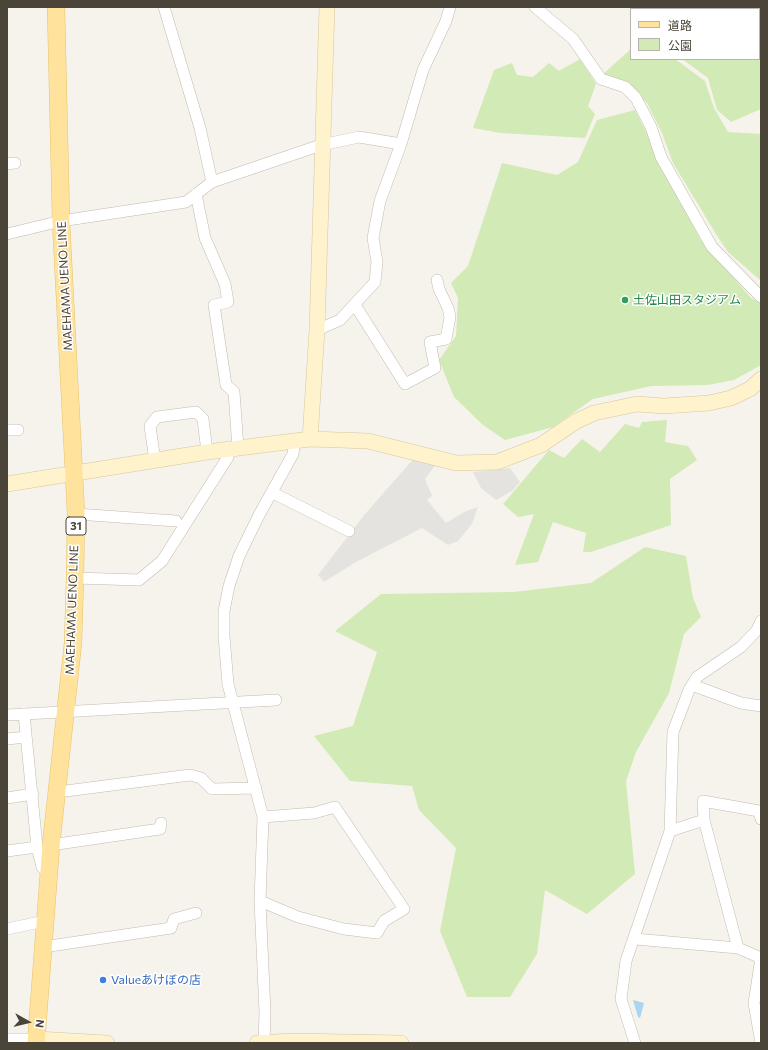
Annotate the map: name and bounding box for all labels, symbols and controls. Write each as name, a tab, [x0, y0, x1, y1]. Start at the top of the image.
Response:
legend	[630, 8, 760, 60]
text: 道路	[668, 18, 692, 32]
text: 公園	[668, 38, 692, 52]
street label: MAEHAMA UENO LINE	[54, 221, 76, 351]
place label: 土佐山田スタジアム	[633, 293, 741, 307]
marker: 土佐山田スタジアム	[620, 295, 630, 305]
road number: 31	[66, 517, 86, 535]
street label: MAEHAMA UENO LINE	[63, 545, 81, 675]
place label: Valueあけぼの店	[111, 973, 201, 987]
marker: Valueあけぼの店	[98, 975, 108, 985]
north arrow	[8, 1002, 48, 1042]
text: N	[33, 1019, 47, 1029]

